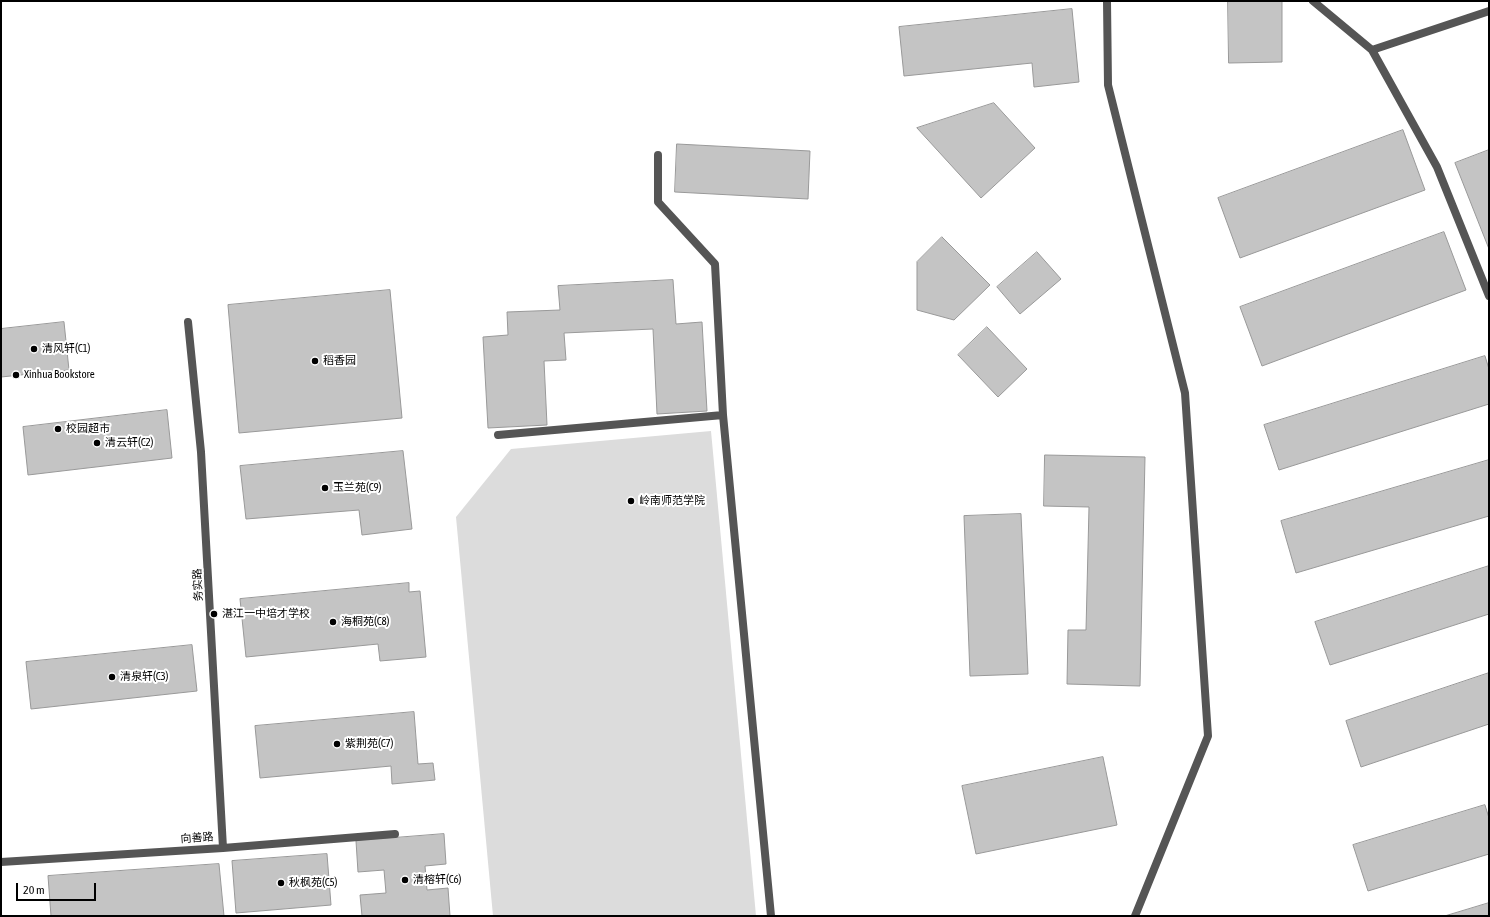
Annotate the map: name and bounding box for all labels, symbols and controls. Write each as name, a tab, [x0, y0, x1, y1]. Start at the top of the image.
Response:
place label: 清风轩(C1)	[42, 342, 90, 356]
marker: 清风轩(C1)	[29, 344, 39, 354]
place label: 稻香园	[323, 354, 356, 368]
marker: 稻香园	[310, 356, 320, 366]
place label: Xinhua Bookstore	[24, 368, 95, 382]
marker: Xinhua Bookstore	[11, 370, 21, 380]
place label: 校园超市	[66, 422, 110, 436]
marker: 校园超市	[53, 424, 63, 434]
place label: 清云轩(C2)	[105, 436, 153, 450]
marker: 清云轩(C2)	[92, 438, 102, 448]
place label: 玉兰苑(C9)	[333, 481, 381, 495]
marker: 玉兰苑(C9)	[320, 483, 330, 493]
place label: 岭南师范学院	[639, 494, 705, 508]
marker: 岭南师范学院	[626, 496, 636, 506]
street label: 务实路	[191, 568, 205, 602]
place label: 湛江一中培才学校	[222, 607, 310, 621]
marker: 湛江一中培才学校	[209, 609, 219, 619]
place label: 海桐苑(C8)	[341, 615, 389, 629]
marker: 海桐苑(C8)	[328, 617, 338, 627]
place label: 清泉轩(C3)	[120, 670, 168, 684]
marker: 清泉轩(C3)	[107, 672, 117, 682]
place label: 紫荆苑(C7)	[345, 737, 393, 751]
marker: 紫荆苑(C7)	[332, 739, 342, 749]
street label: 向善路	[180, 830, 214, 846]
place label: 清榕轩(C6)	[413, 873, 461, 887]
scale bar	[18, 875, 98, 901]
marker: 清榕轩(C6)	[400, 875, 410, 885]
place label: 秋枫苑(C5)	[289, 876, 337, 890]
marker: 秋枫苑(C5)	[276, 878, 286, 888]
text: 20 m	[23, 883, 45, 897]

